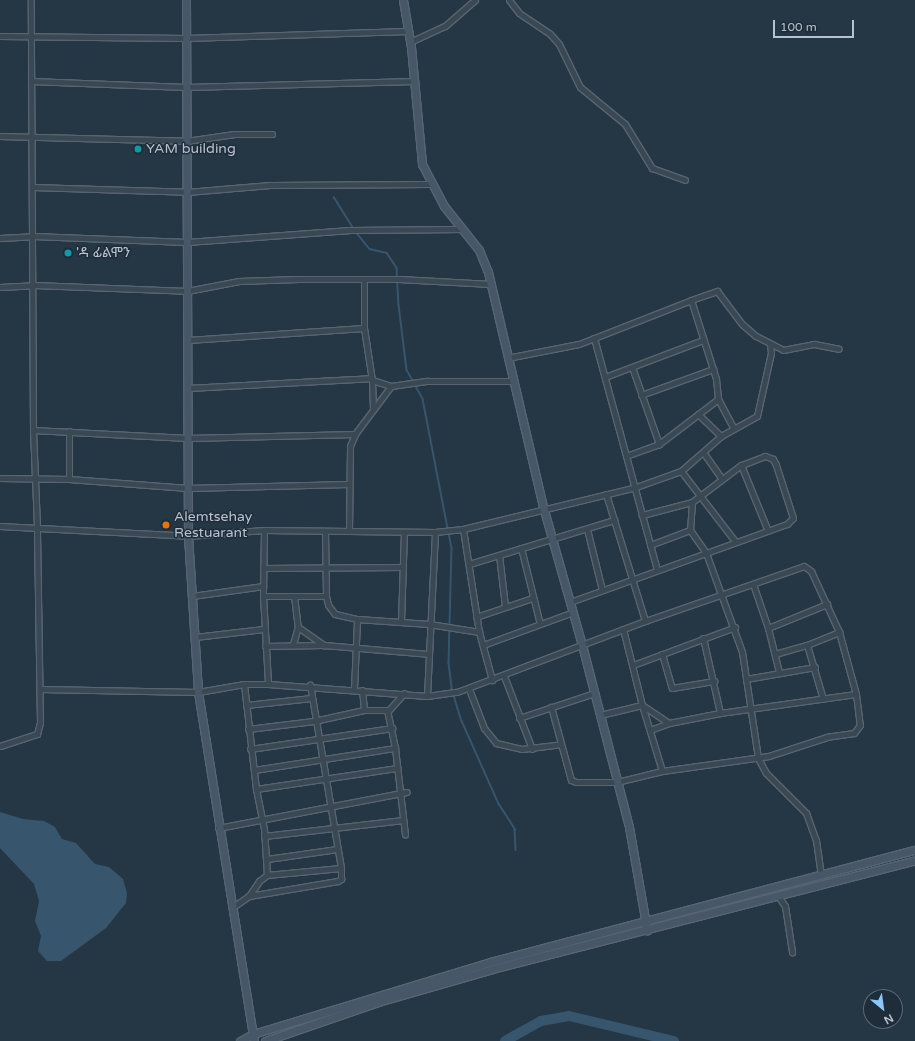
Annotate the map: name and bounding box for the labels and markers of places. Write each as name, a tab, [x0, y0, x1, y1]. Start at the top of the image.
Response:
place label: YAM building	[146, 141, 236, 157]
marker: YAM building	[133, 144, 143, 154]
place label: 'ዳ ፊልሞን	[76, 245, 130, 261]
marker: 'ዳ ፊልሞን	[63, 248, 73, 258]
place label: Alemtsehay Restuarant	[174, 509, 252, 542]
marker: Alemtsehay Restuarant	[161, 520, 171, 530]

